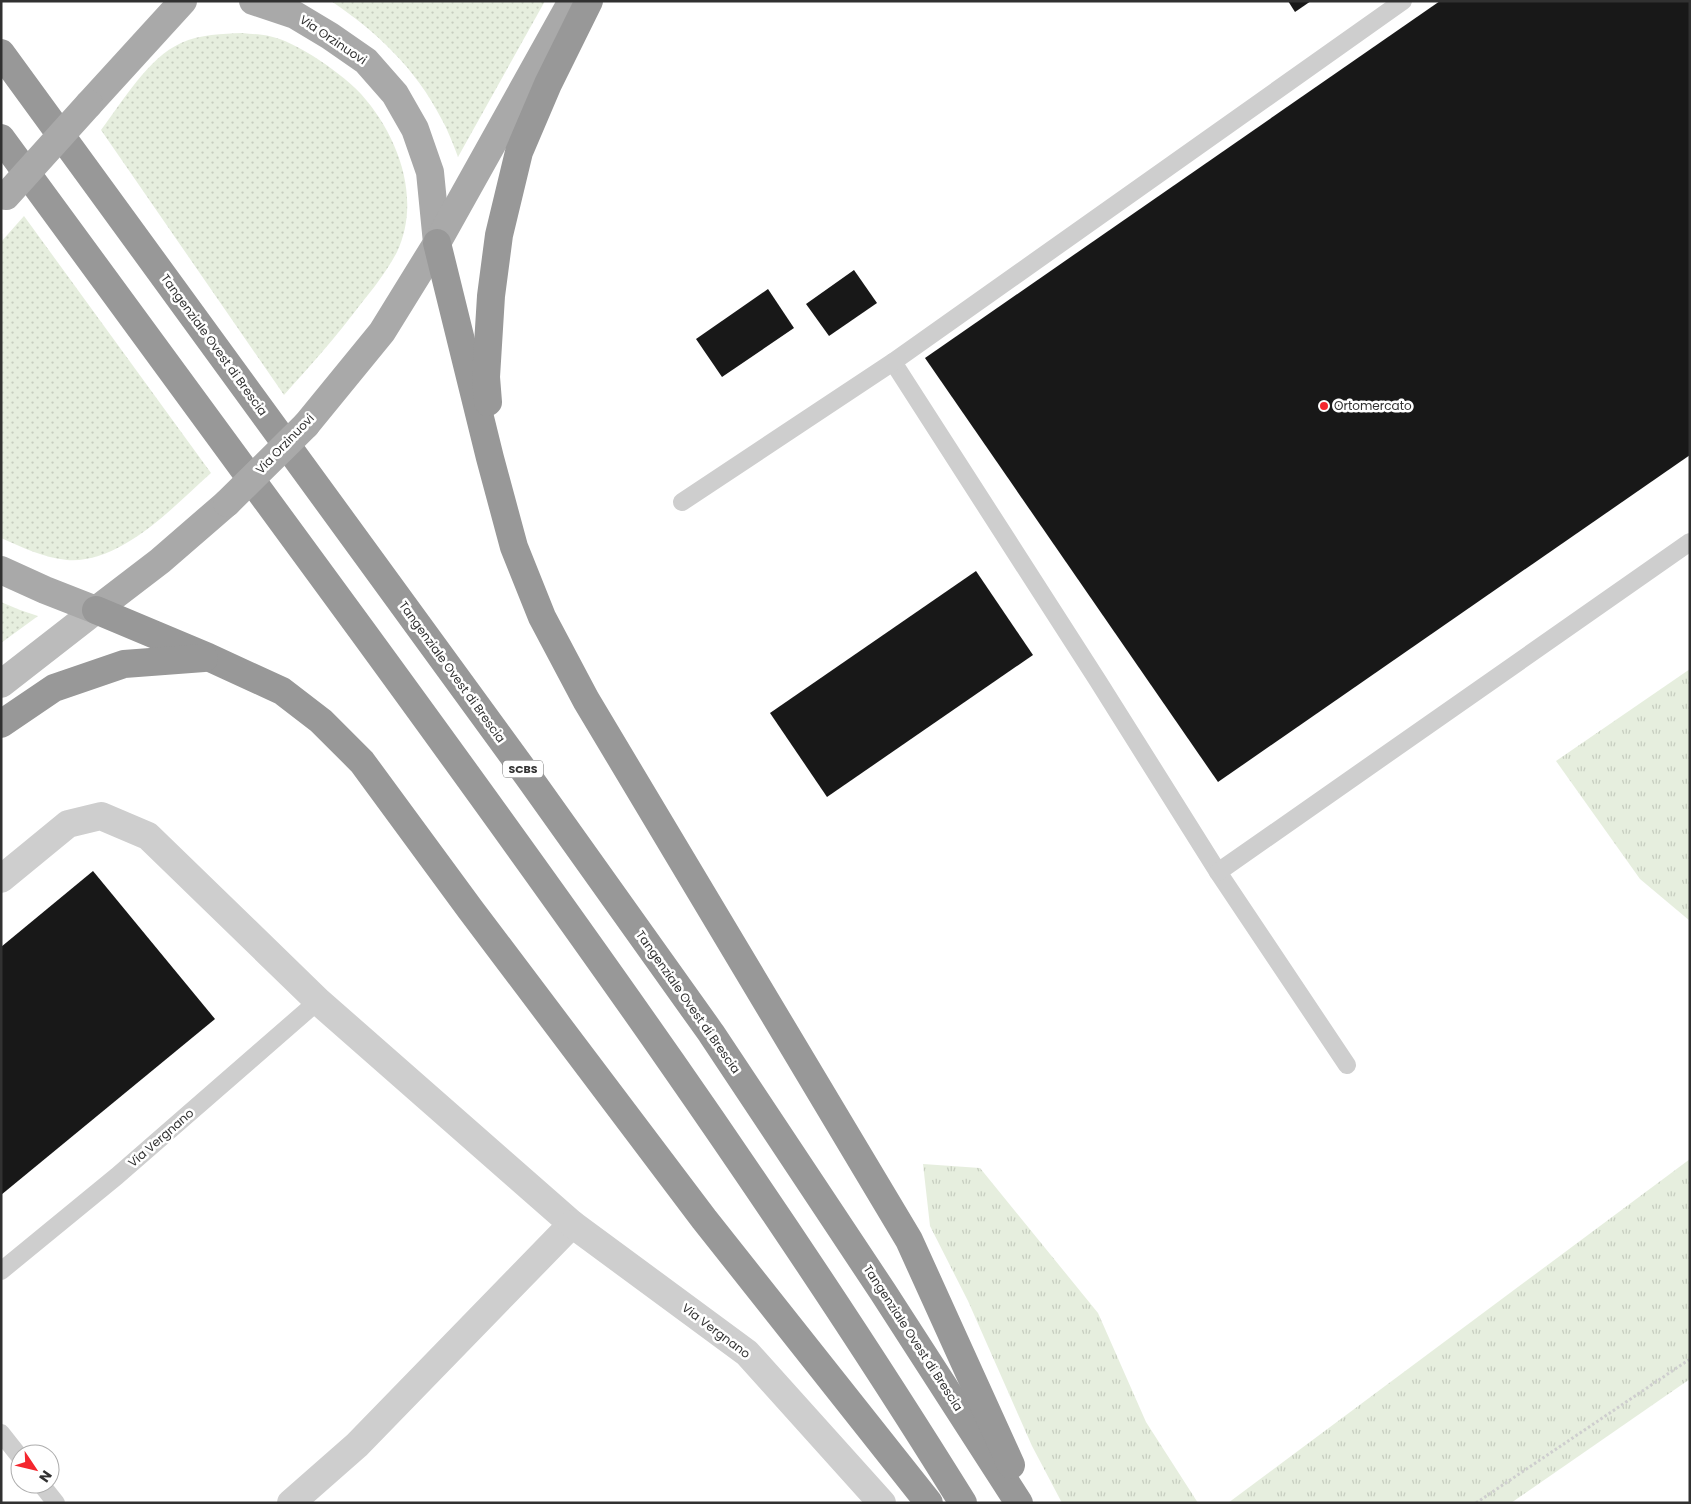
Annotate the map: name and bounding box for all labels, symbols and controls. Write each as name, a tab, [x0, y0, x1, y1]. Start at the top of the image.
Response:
street label: Via Orzinuovi	[296, 11, 370, 68]
street label: Tangenziale Ovest di Brescia	[157, 270, 272, 419]
place label: Ortomercato	[1334, 397, 1412, 414]
marker: Ortomercato	[1318, 400, 1330, 412]
street label: Via Orzinuovi	[252, 410, 318, 477]
street label: Tangenziale Ovest di Brescia	[395, 597, 510, 746]
road number: SCBS	[503, 761, 543, 778]
street label: Tangenziale Ovest di Brescia	[632, 927, 744, 1077]
street label: Via Vergnano	[124, 1104, 197, 1171]
street label: Tangenziale Ovest di Brescia	[860, 1261, 967, 1414]
street label: Via Vergnano	[679, 1299, 754, 1362]
north arrow	[10, 1444, 60, 1494]
text: N	[34, 1466, 57, 1487]

